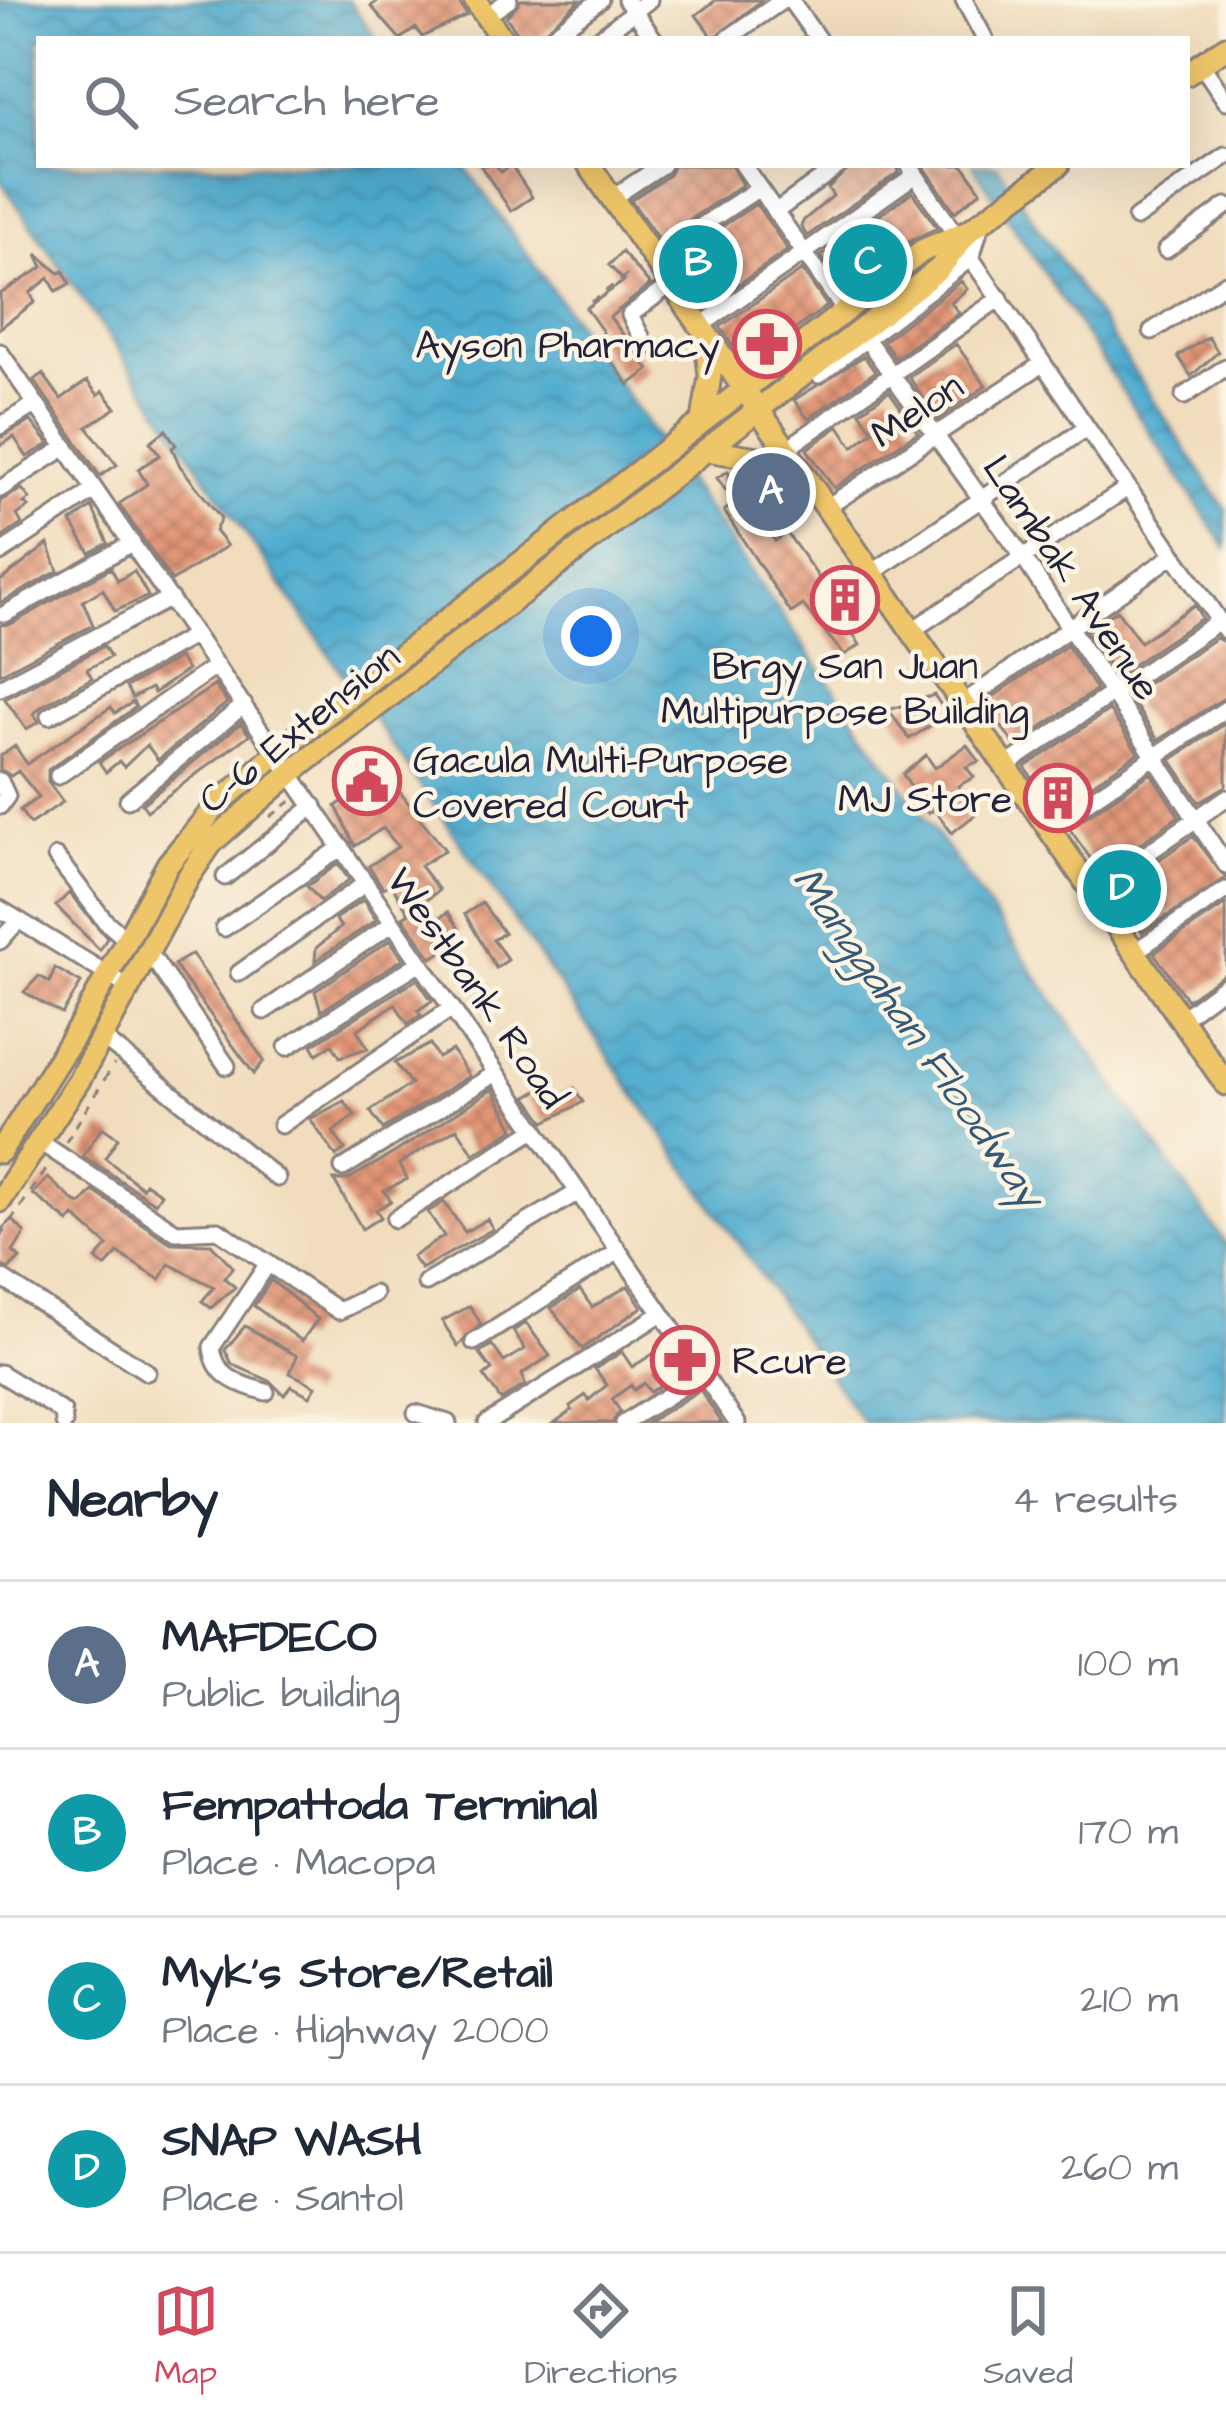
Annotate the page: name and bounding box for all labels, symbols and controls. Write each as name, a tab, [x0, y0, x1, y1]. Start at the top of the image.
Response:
search box	[36, 36, 1190, 168]
icon: search	[78, 69, 144, 135]
text: Search here	[174, 71, 440, 133]
pin: C	[829, 218, 907, 308]
pin: B	[659, 219, 737, 309]
pharmacy icon: Ayson Pharmacy	[732, 309, 802, 379]
place label: Ayson Pharmacy	[415, 320, 720, 375]
street label: Melon	[861, 361, 975, 462]
street label: Lambak Avenue	[968, 445, 1173, 712]
pin: A	[732, 447, 810, 537]
building icon: Brgy San Juan Multipurpose Building	[810, 565, 880, 635]
your location	[561, 606, 621, 666]
street label: C-6 Extension	[188, 631, 412, 827]
place label: Brgy San Juan Multipurpose Building	[661, 641, 1029, 740]
place label: Gacula Multi-Purpose Covered Court	[413, 735, 788, 834]
public building icon: Gacula Multi-Purpose Covered Court	[332, 746, 402, 816]
building icon: MJ Store	[1023, 763, 1093, 833]
place label: MJ Store	[838, 774, 1012, 828]
pin: D	[1083, 844, 1161, 934]
water label: Manggahan Floodway	[777, 855, 1060, 1224]
street label: Westbank Road	[372, 857, 579, 1120]
pharmacy icon: Rcure	[650, 1325, 720, 1395]
place label: Rcure	[732, 1336, 847, 1390]
text: Nearby	[48, 1466, 218, 1537]
text: 4 results	[1012, 1474, 1178, 1528]
text: MAFDECO	[162, 1607, 377, 1669]
text: A	[75, 1638, 99, 1692]
text: 100 m	[1078, 1638, 1178, 1692]
text: Public building	[162, 1669, 400, 1723]
text: Fempattoda Terminal	[162, 1775, 598, 1837]
text: B	[73, 1806, 101, 1860]
text: 170 m	[1078, 1806, 1178, 1860]
text: Place · Macopa	[162, 1837, 436, 1891]
text: Myk's Store/Retail	[162, 1943, 553, 2005]
text: C	[73, 1974, 101, 2028]
text: 210 m	[1080, 1974, 1178, 2028]
text: Place · Highway 2000	[162, 2005, 549, 2059]
text: SNAP WASH	[162, 2111, 422, 2173]
text: D	[74, 2142, 100, 2196]
text: 260 m	[1061, 2142, 1178, 2196]
text: Place · Santol	[162, 2173, 404, 2227]
tab: Map	[153, 2278, 219, 2396]
tab: Directions	[524, 2278, 678, 2396]
tab: Saved	[983, 2278, 1073, 2396]

